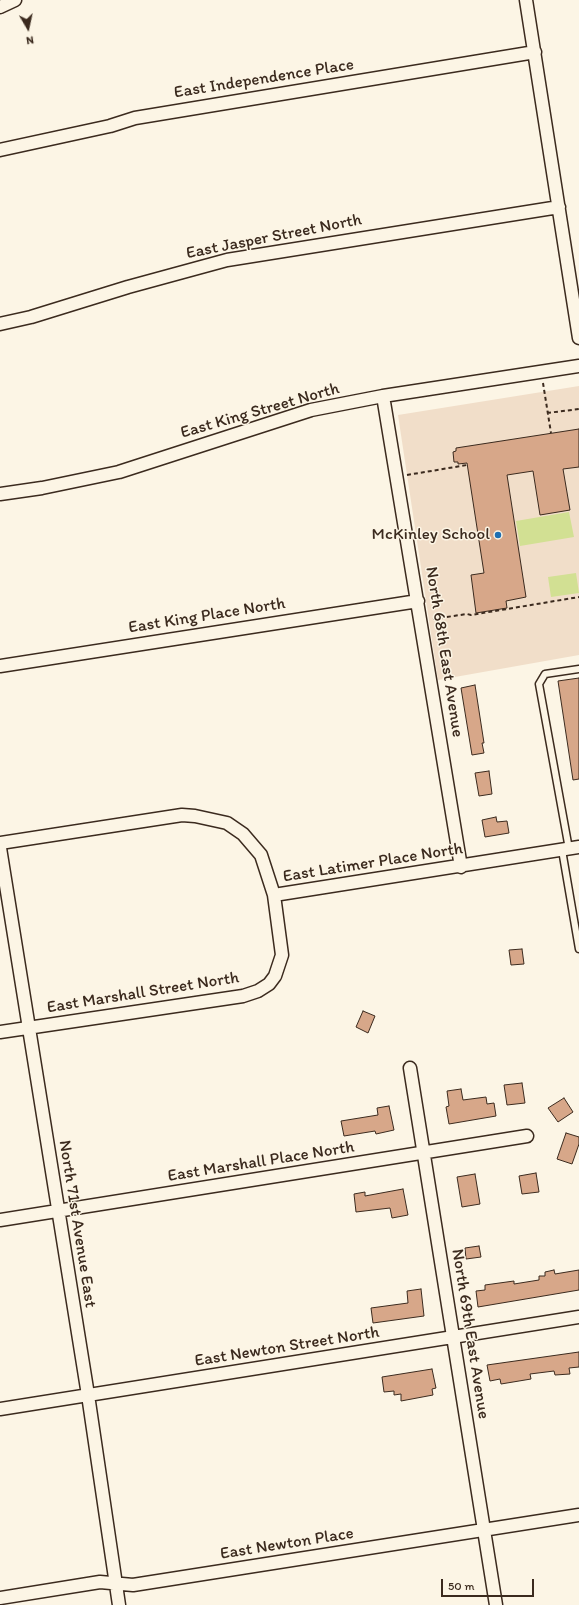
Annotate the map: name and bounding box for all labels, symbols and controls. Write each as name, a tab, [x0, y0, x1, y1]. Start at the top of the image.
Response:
north arrow	[8, 8, 48, 48]
text: N	[25, 33, 35, 47]
street label: East Independence Place	[173, 55, 355, 103]
street label: East Jasper Street North	[184, 210, 364, 264]
street label: East King Street North	[178, 379, 342, 443]
place label: McKinley School	[372, 525, 490, 545]
marker: McKinley School	[493, 530, 503, 540]
street label: North 68th East Avenue	[420, 565, 468, 739]
street label: East King Place North	[127, 594, 287, 638]
street label: East Latimer Place North	[282, 839, 464, 887]
street label: East Marshall Street North	[45, 968, 241, 1018]
street label: East Marshall Place North	[166, 1137, 356, 1187]
street label: North 71st Avenue East	[54, 1139, 100, 1309]
street label: North 69th East Avenue	[446, 1247, 494, 1421]
street label: East Newton Street North	[193, 1322, 381, 1372]
street label: East Newton Place	[219, 1523, 355, 1565]
scale bar	[443, 1571, 536, 1597]
text: 50 m	[448, 1579, 474, 1593]

